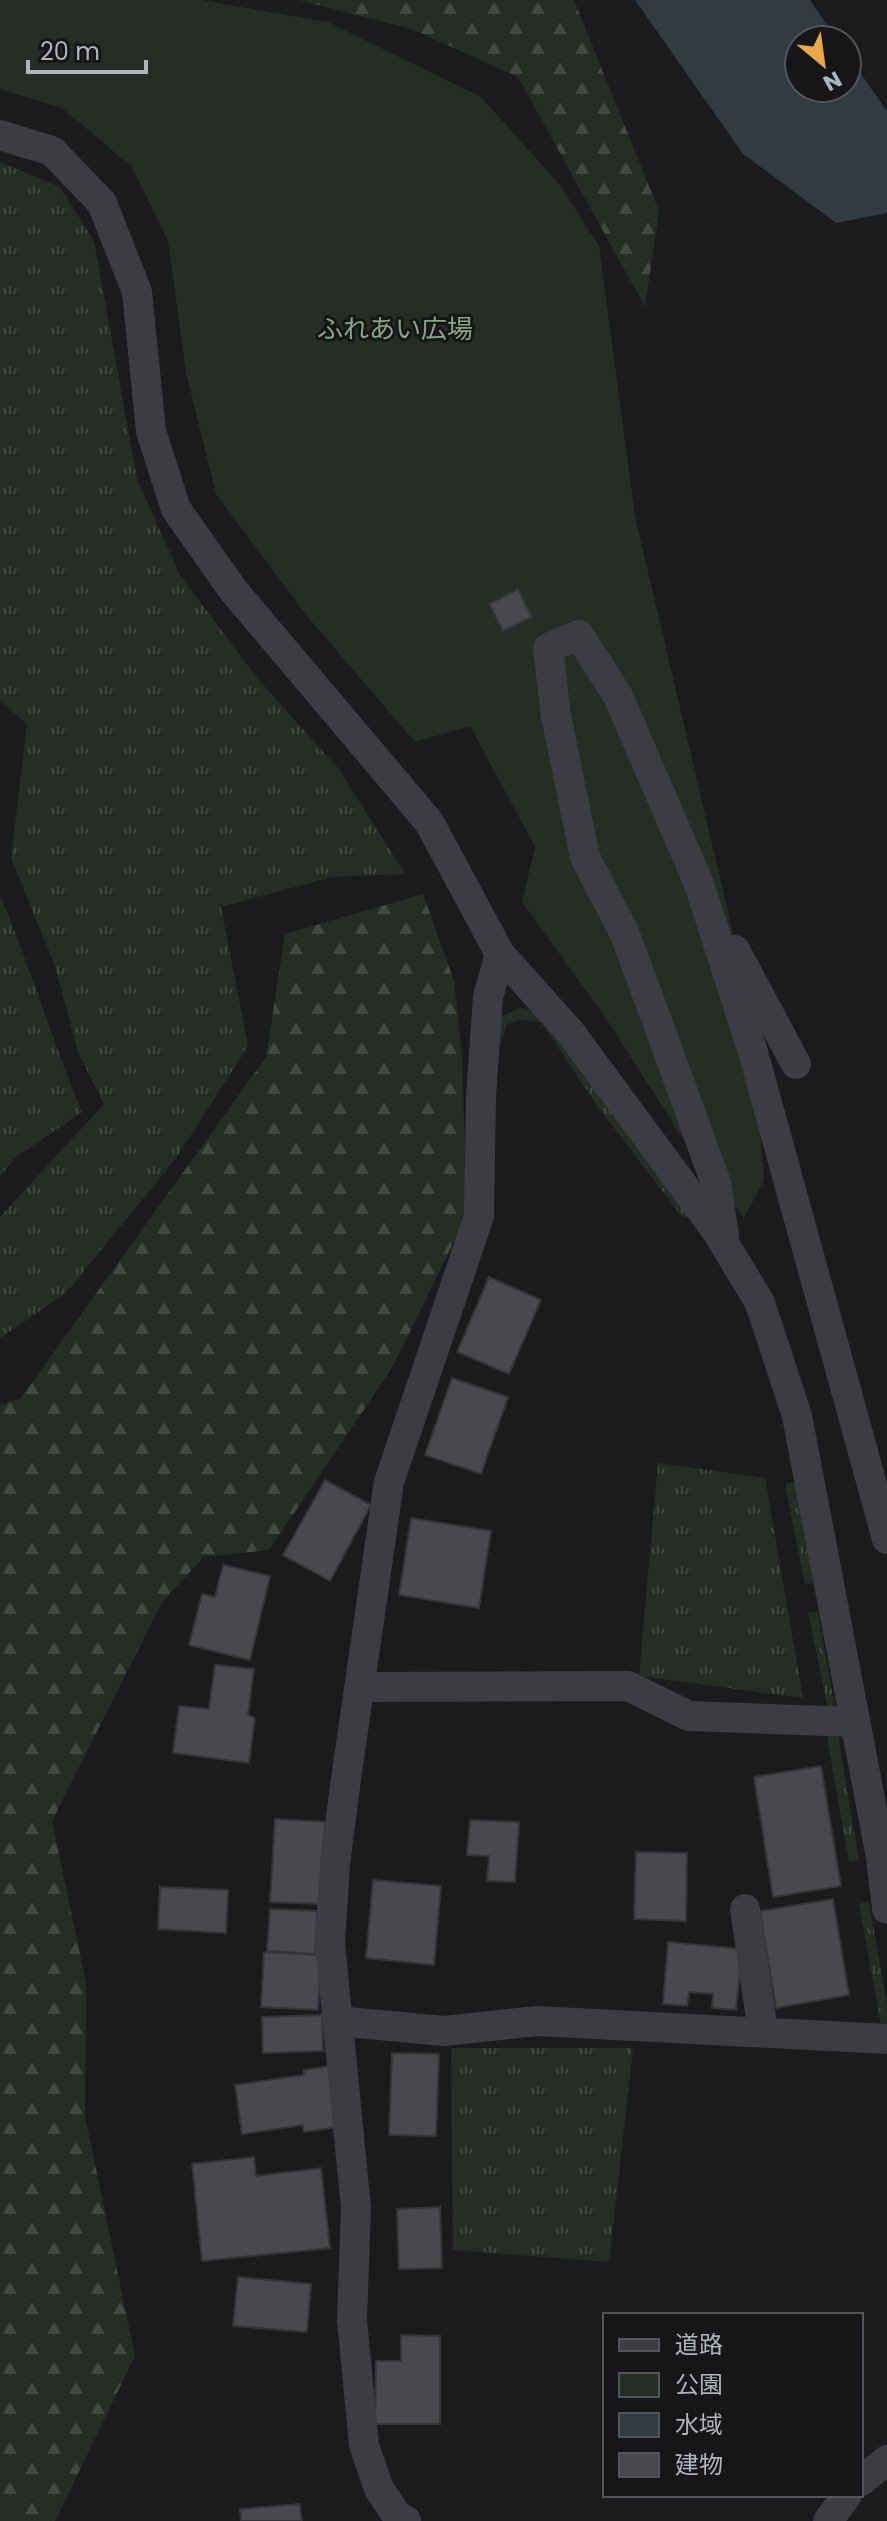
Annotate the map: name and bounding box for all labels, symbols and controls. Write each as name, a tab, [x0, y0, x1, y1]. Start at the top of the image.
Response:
scale bar	[28, 24, 146, 74]
north arrow	[783, 24, 863, 104]
text: 20 m	[40, 35, 100, 68]
text: N	[818, 63, 847, 99]
park label: ふれあい広場	[317, 311, 473, 347]
legend	[603, 2313, 863, 2497]
text: 道路	[675, 2328, 723, 2361]
text: 公園	[675, 2368, 723, 2401]
text: 水域	[675, 2408, 723, 2441]
text: 建物	[675, 2448, 723, 2481]

